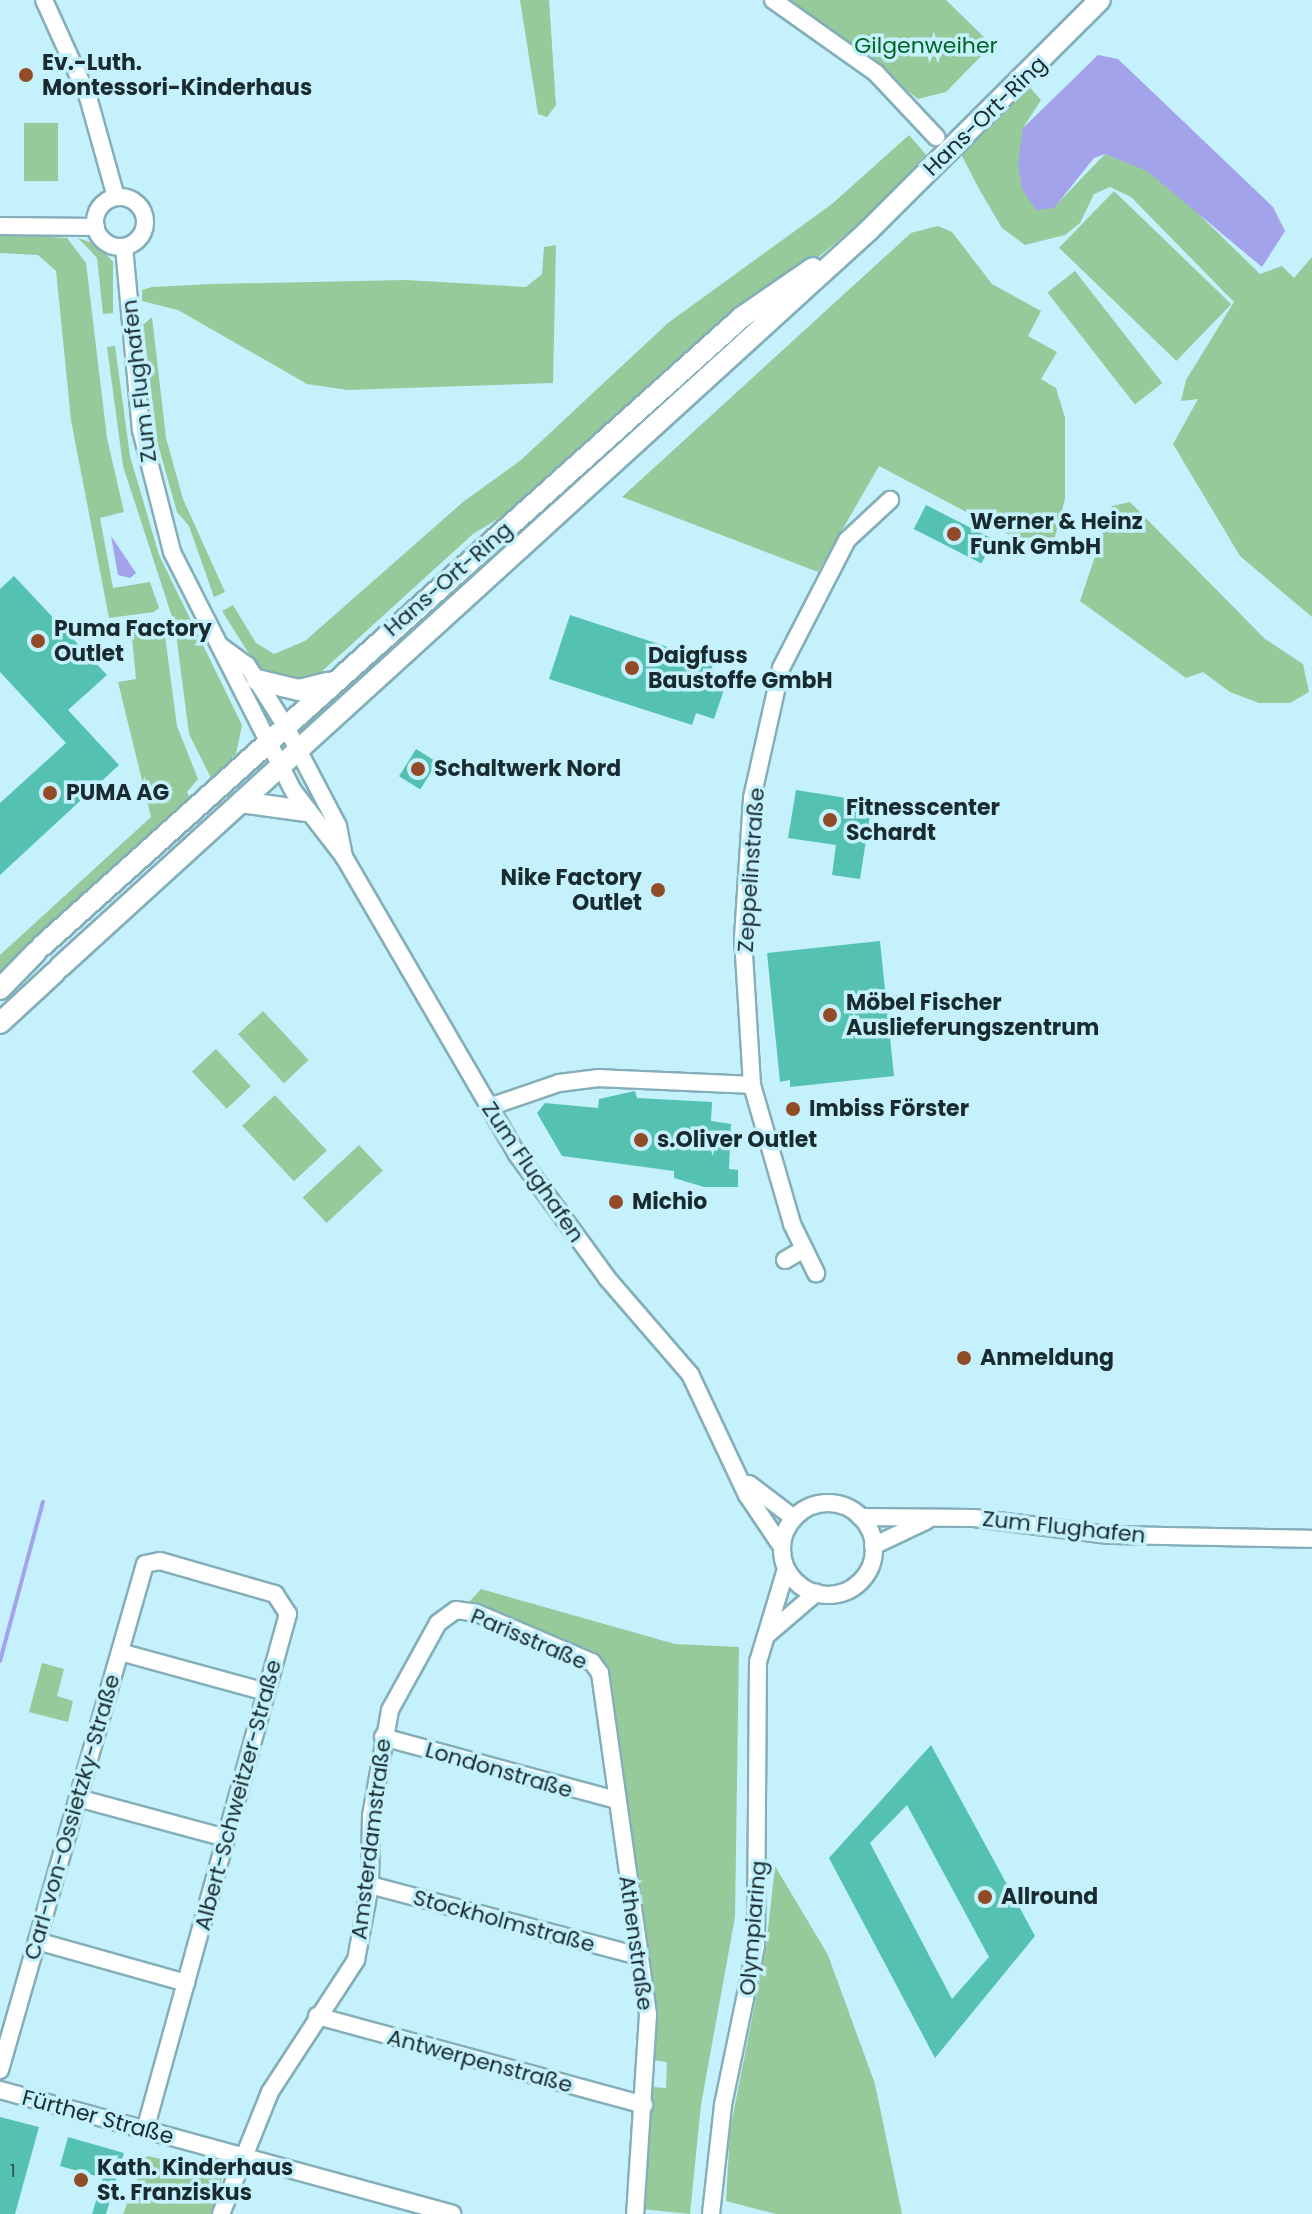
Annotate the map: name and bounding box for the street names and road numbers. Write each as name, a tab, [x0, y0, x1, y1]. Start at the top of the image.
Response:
street label: Hans-Ort-Ring	[918, 51, 1052, 181]
street label: Zum Flughafen	[116, 298, 162, 464]
street label: Hans-Ort-Ring	[379, 516, 517, 642]
street label: Zeppelinstraße	[732, 787, 770, 953]
street label: Zum Flughafen	[476, 1097, 590, 1247]
street label: Zum Flughafen	[981, 1505, 1147, 1549]
street label: Parisstraße	[467, 1603, 591, 1675]
street label: Albert-Schweitzer-Straße	[189, 1657, 287, 1933]
street label: Carl-von-Ossietzky-Straße	[19, 1671, 125, 1963]
street label: Londonstraße	[422, 1736, 576, 1804]
street label: Amsterdamstraße	[346, 1737, 396, 1941]
street label: Olympiaring	[734, 1859, 772, 1997]
street label: Athenstraße	[613, 1874, 659, 2012]
street label: Stockholmstraße	[410, 1884, 598, 1958]
street label: Antwerpenstraße	[385, 2024, 575, 2098]
street label: Fürther Straße	[19, 2084, 177, 2150]

